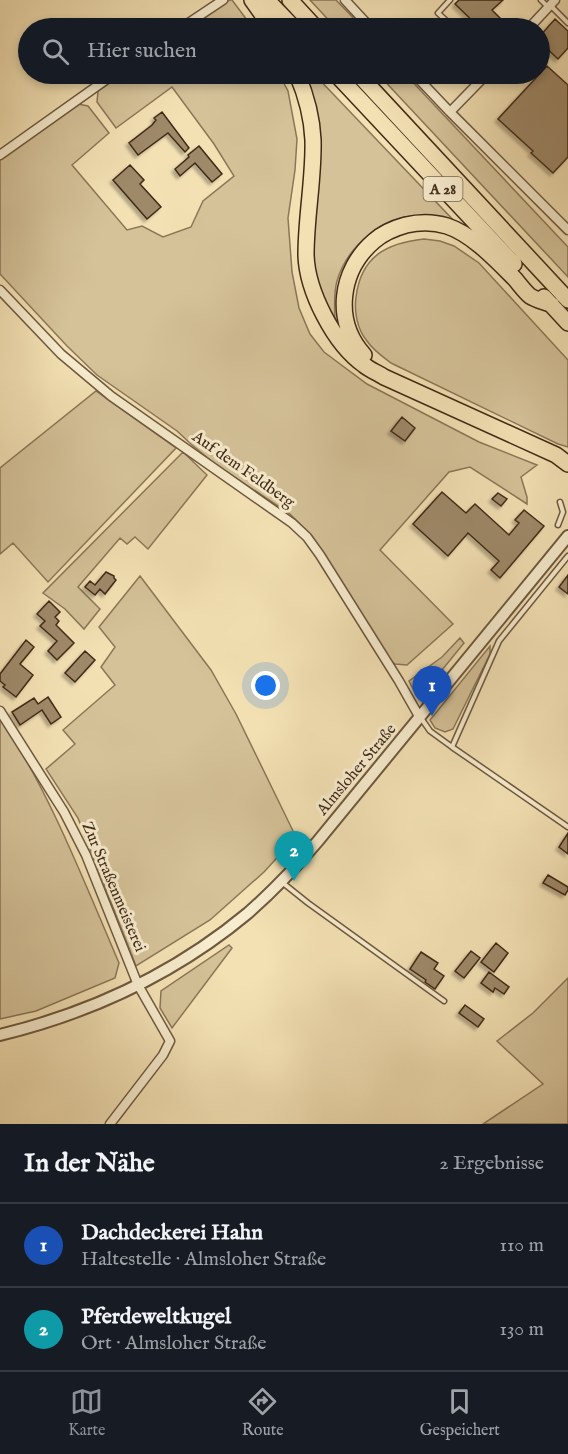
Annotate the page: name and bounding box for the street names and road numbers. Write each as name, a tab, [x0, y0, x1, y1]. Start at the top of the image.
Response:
road number: A 28	[424, 177, 462, 201]
street label: Auf dem Feldberg	[187, 427, 298, 513]
street label: Almsloher Straße	[312, 720, 401, 821]
street label: Zur Straßenmeisterei	[77, 819, 149, 955]

